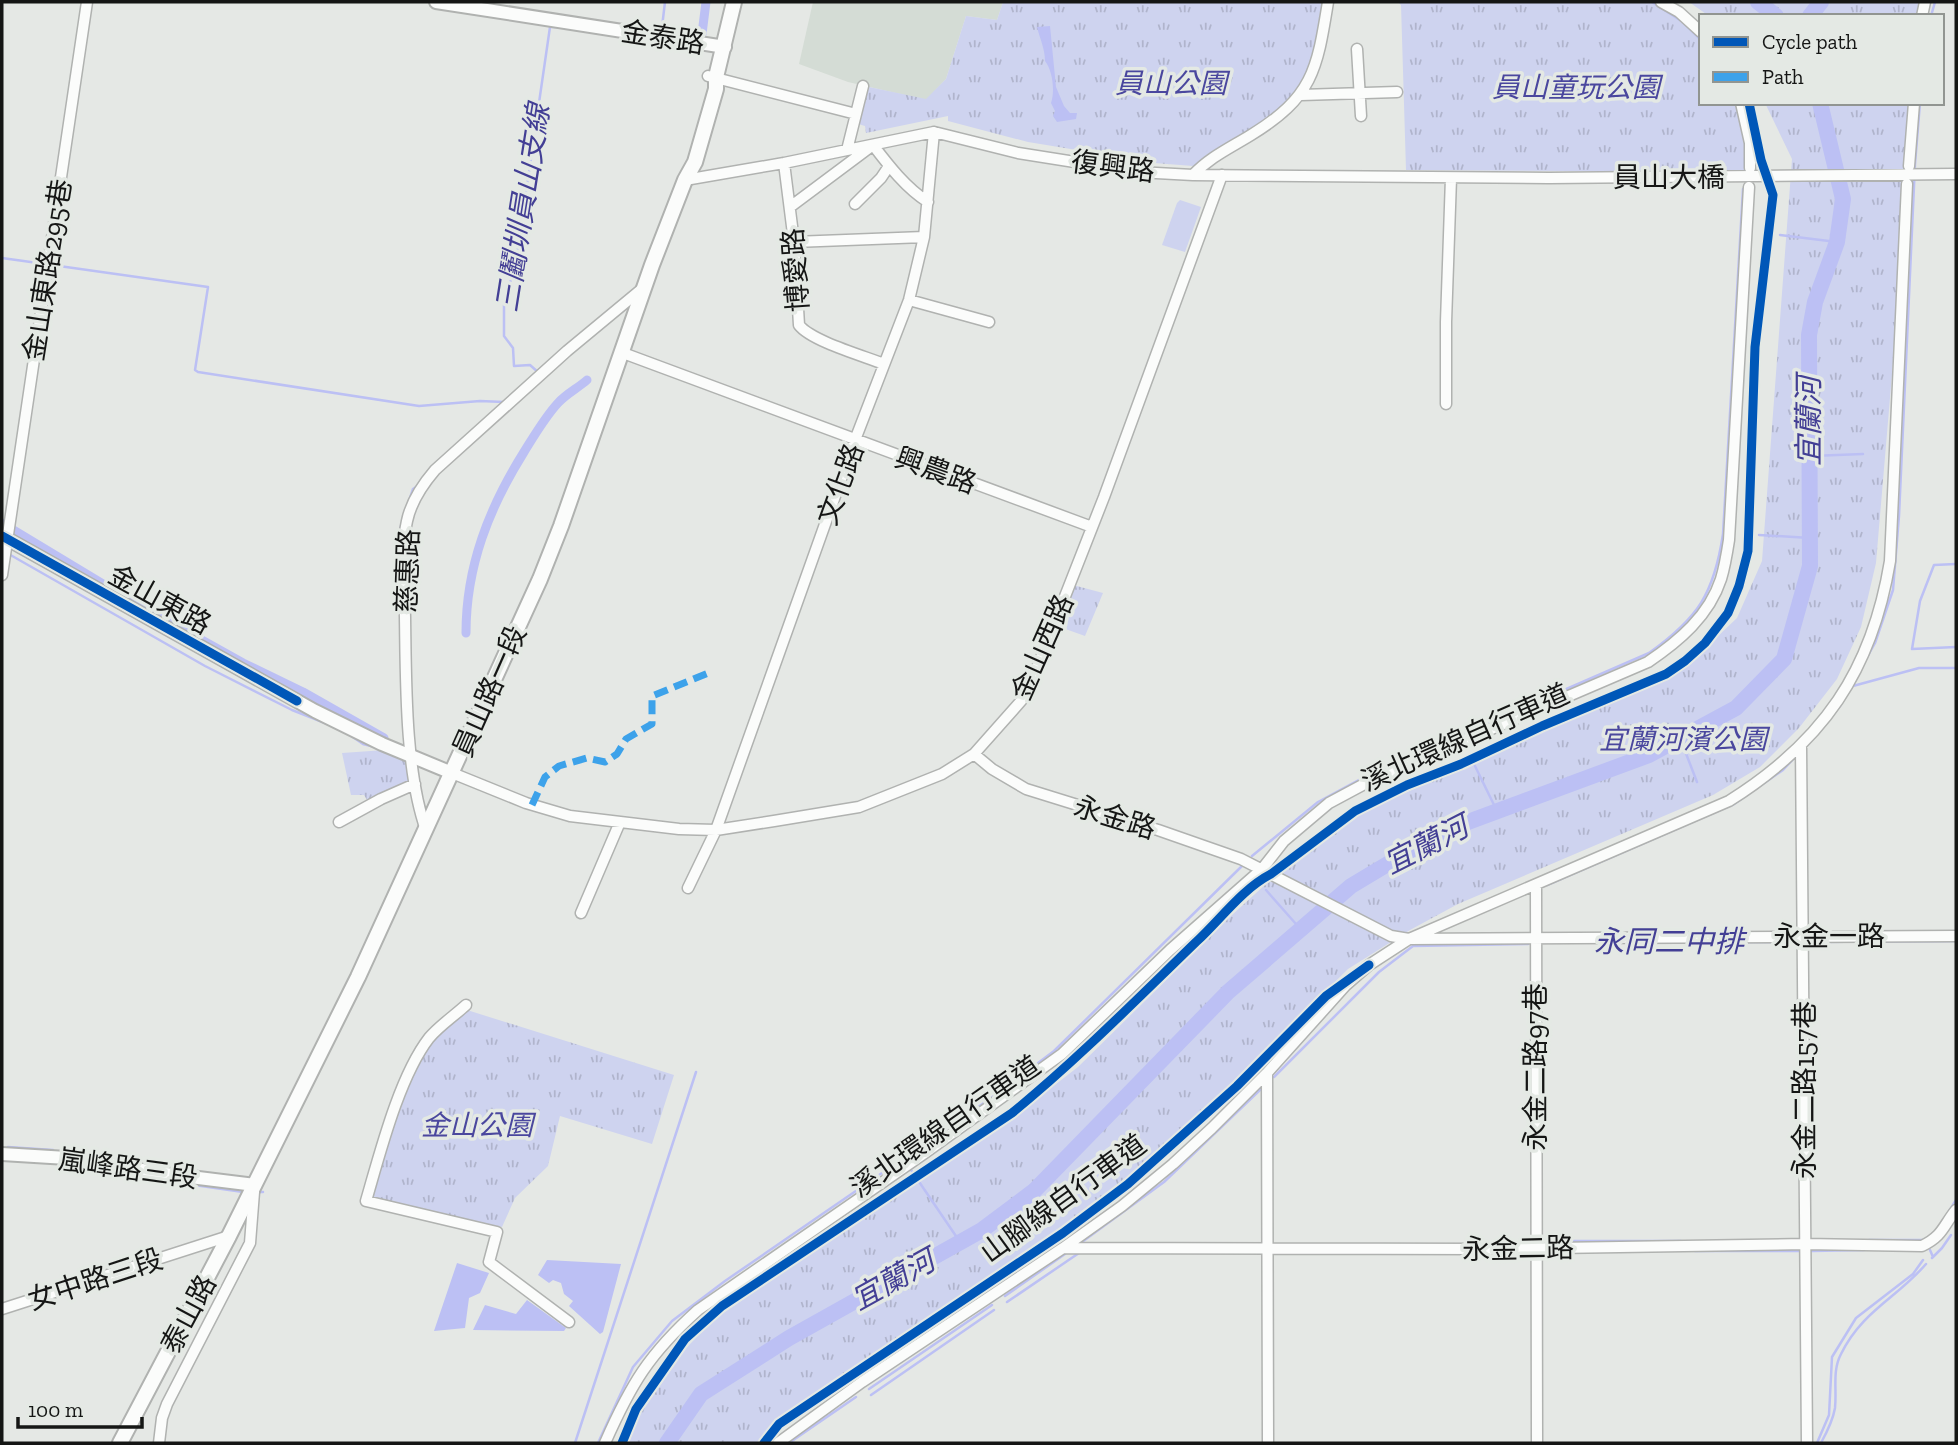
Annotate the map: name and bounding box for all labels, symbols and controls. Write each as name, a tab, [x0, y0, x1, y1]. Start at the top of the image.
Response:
legend	[1699, 14, 1944, 105]
street label: 金泰路	[619, 15, 707, 60]
text: Cycle path	[1762, 29, 1857, 54]
text: Path	[1762, 64, 1804, 89]
park label: 員山公園	[1115, 67, 1231, 100]
park label: 員山童玩公園	[1492, 71, 1664, 104]
water label: 三鬮圳員山支線	[489, 99, 558, 315]
street label: 復興路	[1069, 145, 1157, 188]
street label: 員山大橋	[1613, 161, 1725, 194]
street label: 金山東路295巷	[17, 177, 78, 363]
street label: 博愛路	[776, 227, 815, 313]
water label: 宜蘭河	[1791, 371, 1827, 466]
street label: 文化路	[811, 439, 870, 529]
street label: 興農路	[891, 441, 981, 500]
street label: 慈惠路	[390, 528, 425, 614]
street label: 金山東路	[103, 558, 217, 641]
street label: 金山西路	[1005, 589, 1080, 705]
street label: 員山路一段	[446, 621, 533, 762]
street label: 溪北環線自行車道	[1356, 677, 1574, 798]
park label: 宜蘭河濱公園	[1599, 723, 1771, 756]
street label: 永金路	[1070, 789, 1160, 846]
water label: 宜蘭河	[1378, 806, 1479, 881]
street label: 永金一路	[1773, 920, 1885, 953]
water label: 永同二中排	[1594, 924, 1748, 960]
street label: 永金二路97巷	[1519, 983, 1552, 1151]
street label: 永金二路157巷	[1788, 1001, 1821, 1179]
street label: 溪北環線自行車道	[844, 1049, 1047, 1204]
park label: 金山公園	[421, 1109, 537, 1142]
street label: 山腳線自行車道	[974, 1127, 1152, 1269]
street label: 嵐峰路三段	[56, 1142, 200, 1195]
street label: 永金二路	[1462, 1231, 1574, 1266]
water label: 宜蘭河	[845, 1240, 945, 1318]
street label: 女中路三段	[23, 1242, 167, 1317]
street label: 泰山路	[154, 1269, 223, 1359]
scale bar	[18, 1386, 142, 1430]
text: 100 m	[28, 1397, 83, 1422]

